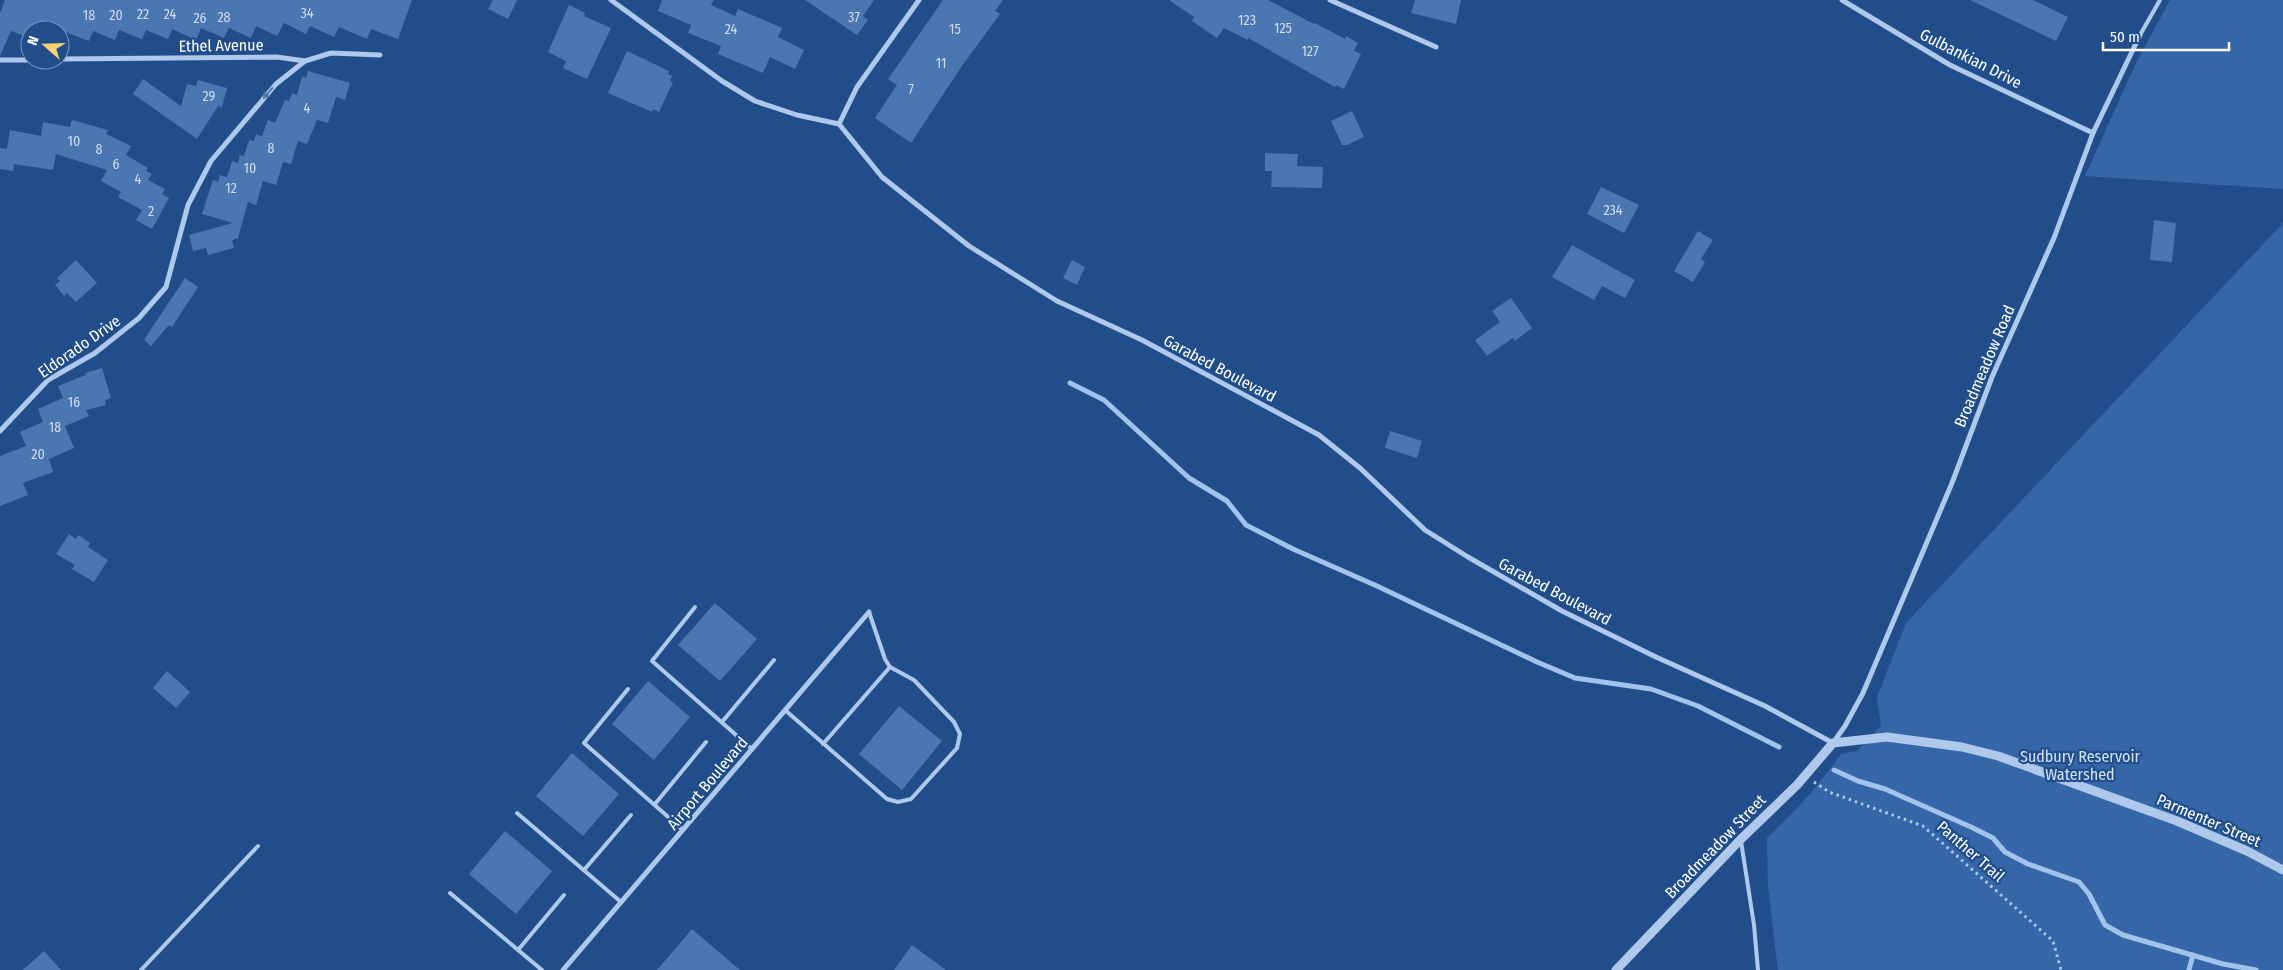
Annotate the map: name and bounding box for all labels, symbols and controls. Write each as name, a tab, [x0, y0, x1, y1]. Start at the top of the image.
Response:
house number: 34	[300, 5, 314, 22]
house number: 22	[137, 6, 149, 23]
house number: 24	[164, 6, 177, 23]
house number: 18	[83, 7, 95, 24]
house number: 20	[109, 7, 123, 24]
house number: 28	[217, 9, 231, 26]
house number: 37	[848, 9, 860, 26]
house number: 26	[193, 10, 207, 27]
house number: 123	[1238, 12, 1256, 29]
north arrow	[20, 20, 70, 70]
house number: 125	[1274, 20, 1292, 37]
scale bar	[2103, 20, 2229, 52]
house number: 24	[725, 21, 738, 38]
house number: 15	[949, 21, 961, 38]
street label: Gulbankian Drive	[1917, 25, 2025, 92]
text: 50 m	[2110, 28, 2140, 46]
text: N	[24, 34, 43, 48]
street label: Ethel Avenue	[178, 35, 264, 56]
house number: 127	[1301, 43, 1319, 60]
house number: 11	[936, 55, 946, 72]
house number: 7	[908, 81, 914, 98]
one-way arrow	[263, 87, 274, 99]
house number: 29	[203, 88, 216, 105]
house number: 4	[304, 100, 311, 117]
house number: 10	[68, 133, 80, 150]
house number: 8	[268, 140, 275, 157]
house number: 8	[96, 141, 103, 158]
house number: 6	[113, 156, 120, 173]
house number: 10	[244, 160, 256, 177]
house number: 4	[135, 171, 142, 188]
house number: 12	[225, 180, 237, 197]
house number: 234	[1603, 202, 1623, 219]
house number: 2	[148, 203, 154, 220]
street label: Broadmeadow Road	[1950, 302, 2019, 430]
street label: Eldorado Drive	[34, 311, 124, 382]
street label: Garabed Boulevard	[1160, 331, 1279, 406]
house number: 16	[68, 394, 80, 411]
house number: 18	[49, 419, 61, 436]
house number: 20	[31, 446, 45, 463]
street label: Garabed Boulevard	[1495, 554, 1614, 629]
street label: Airport Boulevard	[663, 733, 752, 834]
park label: Sudbury Reservoir Watershed	[2020, 747, 2140, 784]
street label: Broadmeadow Street	[1661, 790, 1770, 902]
street label: Parmenter Street	[2154, 790, 2264, 851]
street label: Panther Trail	[1933, 817, 2008, 886]

